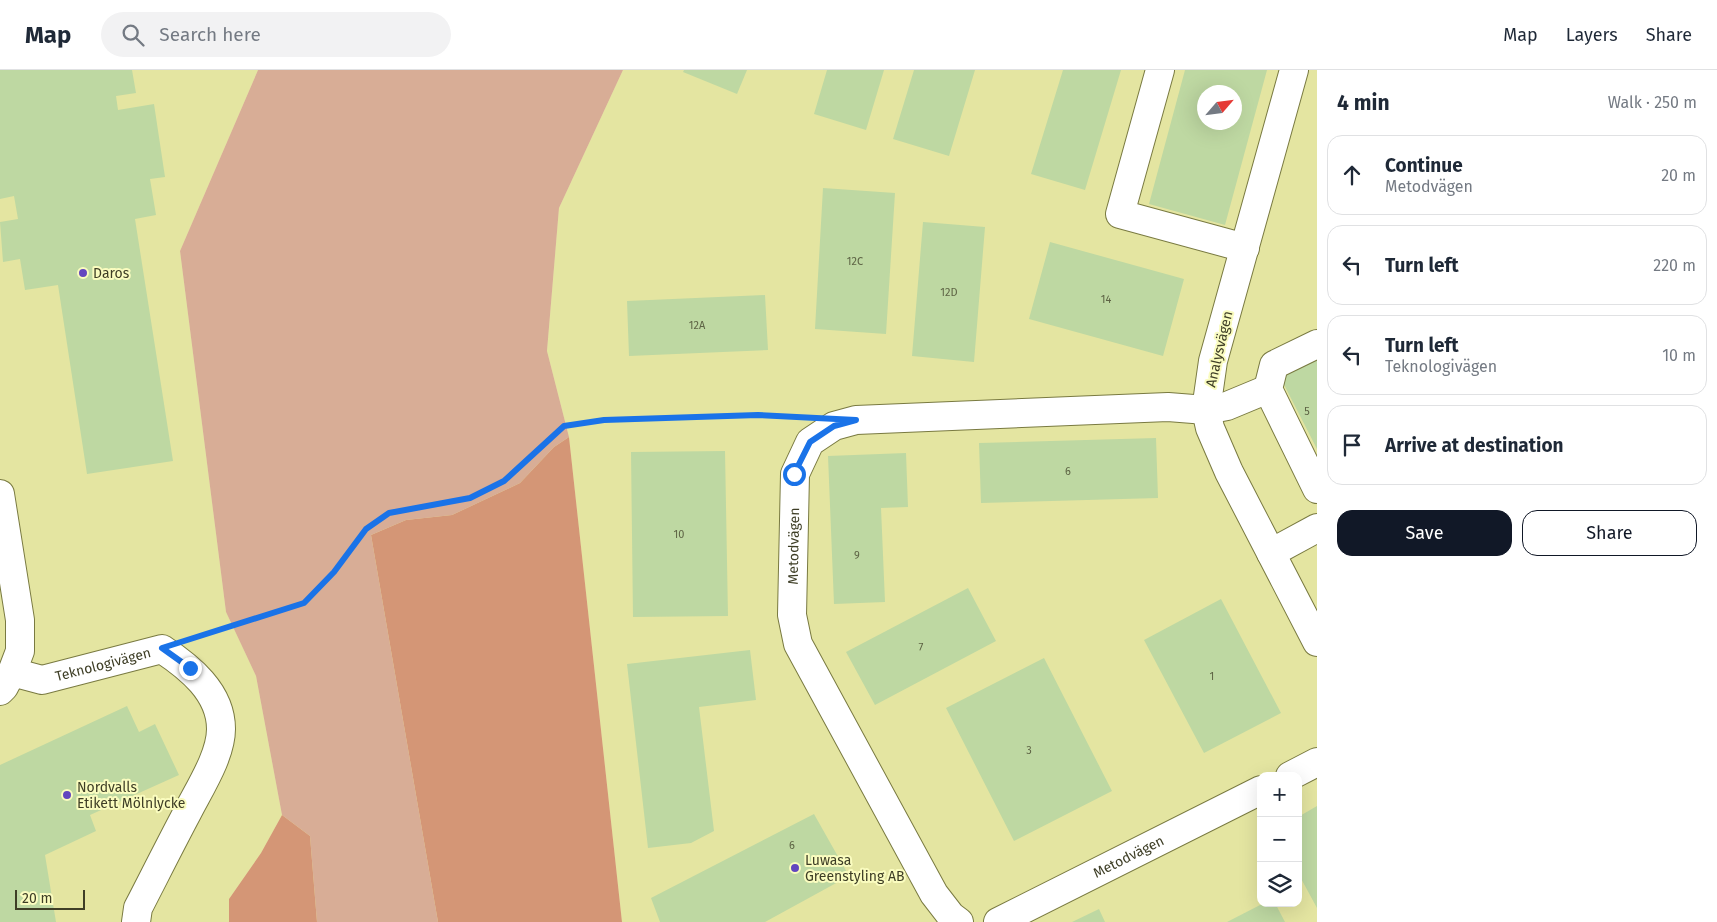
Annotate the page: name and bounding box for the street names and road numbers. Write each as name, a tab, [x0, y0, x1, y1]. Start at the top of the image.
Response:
street label: Analysvägen	[1202, 309, 1237, 389]
street label: Metodvägen	[785, 507, 803, 585]
street label: Teknologivägen	[53, 644, 153, 685]
street label: Metodvägen	[1090, 832, 1167, 882]

